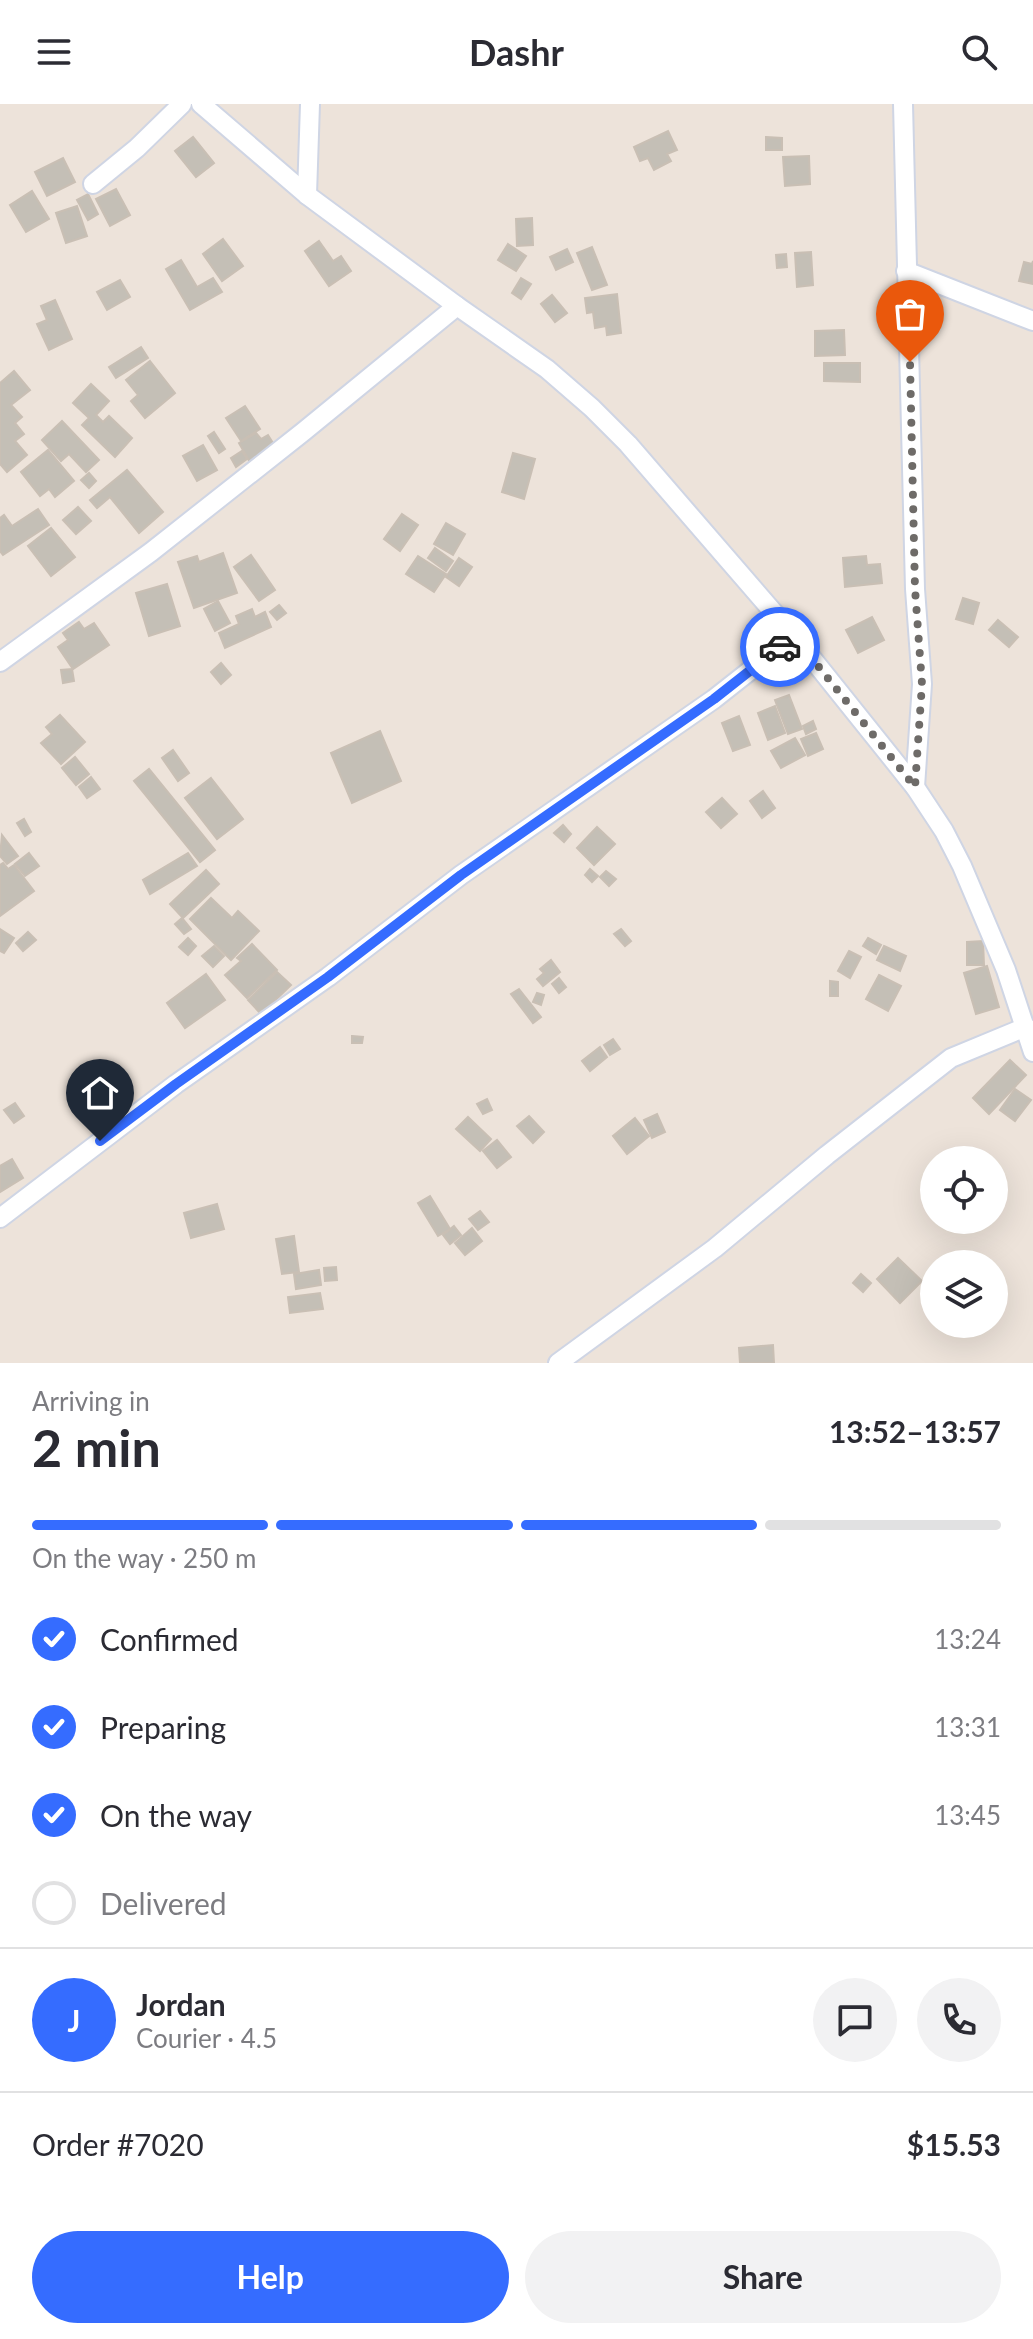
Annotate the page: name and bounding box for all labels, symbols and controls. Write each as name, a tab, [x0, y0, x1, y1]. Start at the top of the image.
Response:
icon: menu	[32, 30, 76, 74]
text: Dashr	[469, 30, 564, 74]
icon: search	[957, 30, 1001, 74]
pin	[876, 280, 944, 362]
icon: bag	[888, 292, 932, 336]
courier	[740, 607, 820, 687]
icon: car	[758, 625, 802, 669]
pin	[66, 1059, 134, 1141]
icon: home	[78, 1071, 122, 1115]
map controls	[920, 1146, 1008, 1338]
button: locate	[920, 1146, 1008, 1234]
button: layers	[920, 1250, 1008, 1338]
text: Arriving in	[32, 1385, 150, 1417]
text: 13:52–13:57	[829, 1413, 1001, 1449]
text: 2 min	[32, 1416, 161, 1478]
text: On the way · 250 m	[32, 1542, 256, 1574]
icon: check	[32, 1617, 76, 1661]
text: Confirmed	[100, 1621, 239, 1657]
text: 13:24	[934, 1623, 1001, 1655]
icon: check	[32, 1705, 76, 1749]
text: Preparing	[100, 1709, 226, 1745]
text: 13:31	[934, 1711, 1001, 1743]
icon: check	[32, 1793, 76, 1837]
text: On the way	[100, 1797, 252, 1833]
text: 13:45	[934, 1799, 1001, 1831]
text: Delivered	[100, 1885, 227, 1921]
button: chat	[813, 1978, 897, 2062]
button: phone	[917, 1978, 1001, 2062]
text: Jordan	[136, 1986, 226, 2022]
text: J	[68, 2002, 80, 2038]
text: Courier · 4.5	[136, 2022, 277, 2054]
text: Order #7020	[32, 2126, 204, 2162]
text: $15.53	[907, 2126, 1001, 2162]
button: Help	[32, 2231, 509, 2323]
button: Share	[525, 2231, 1001, 2323]

